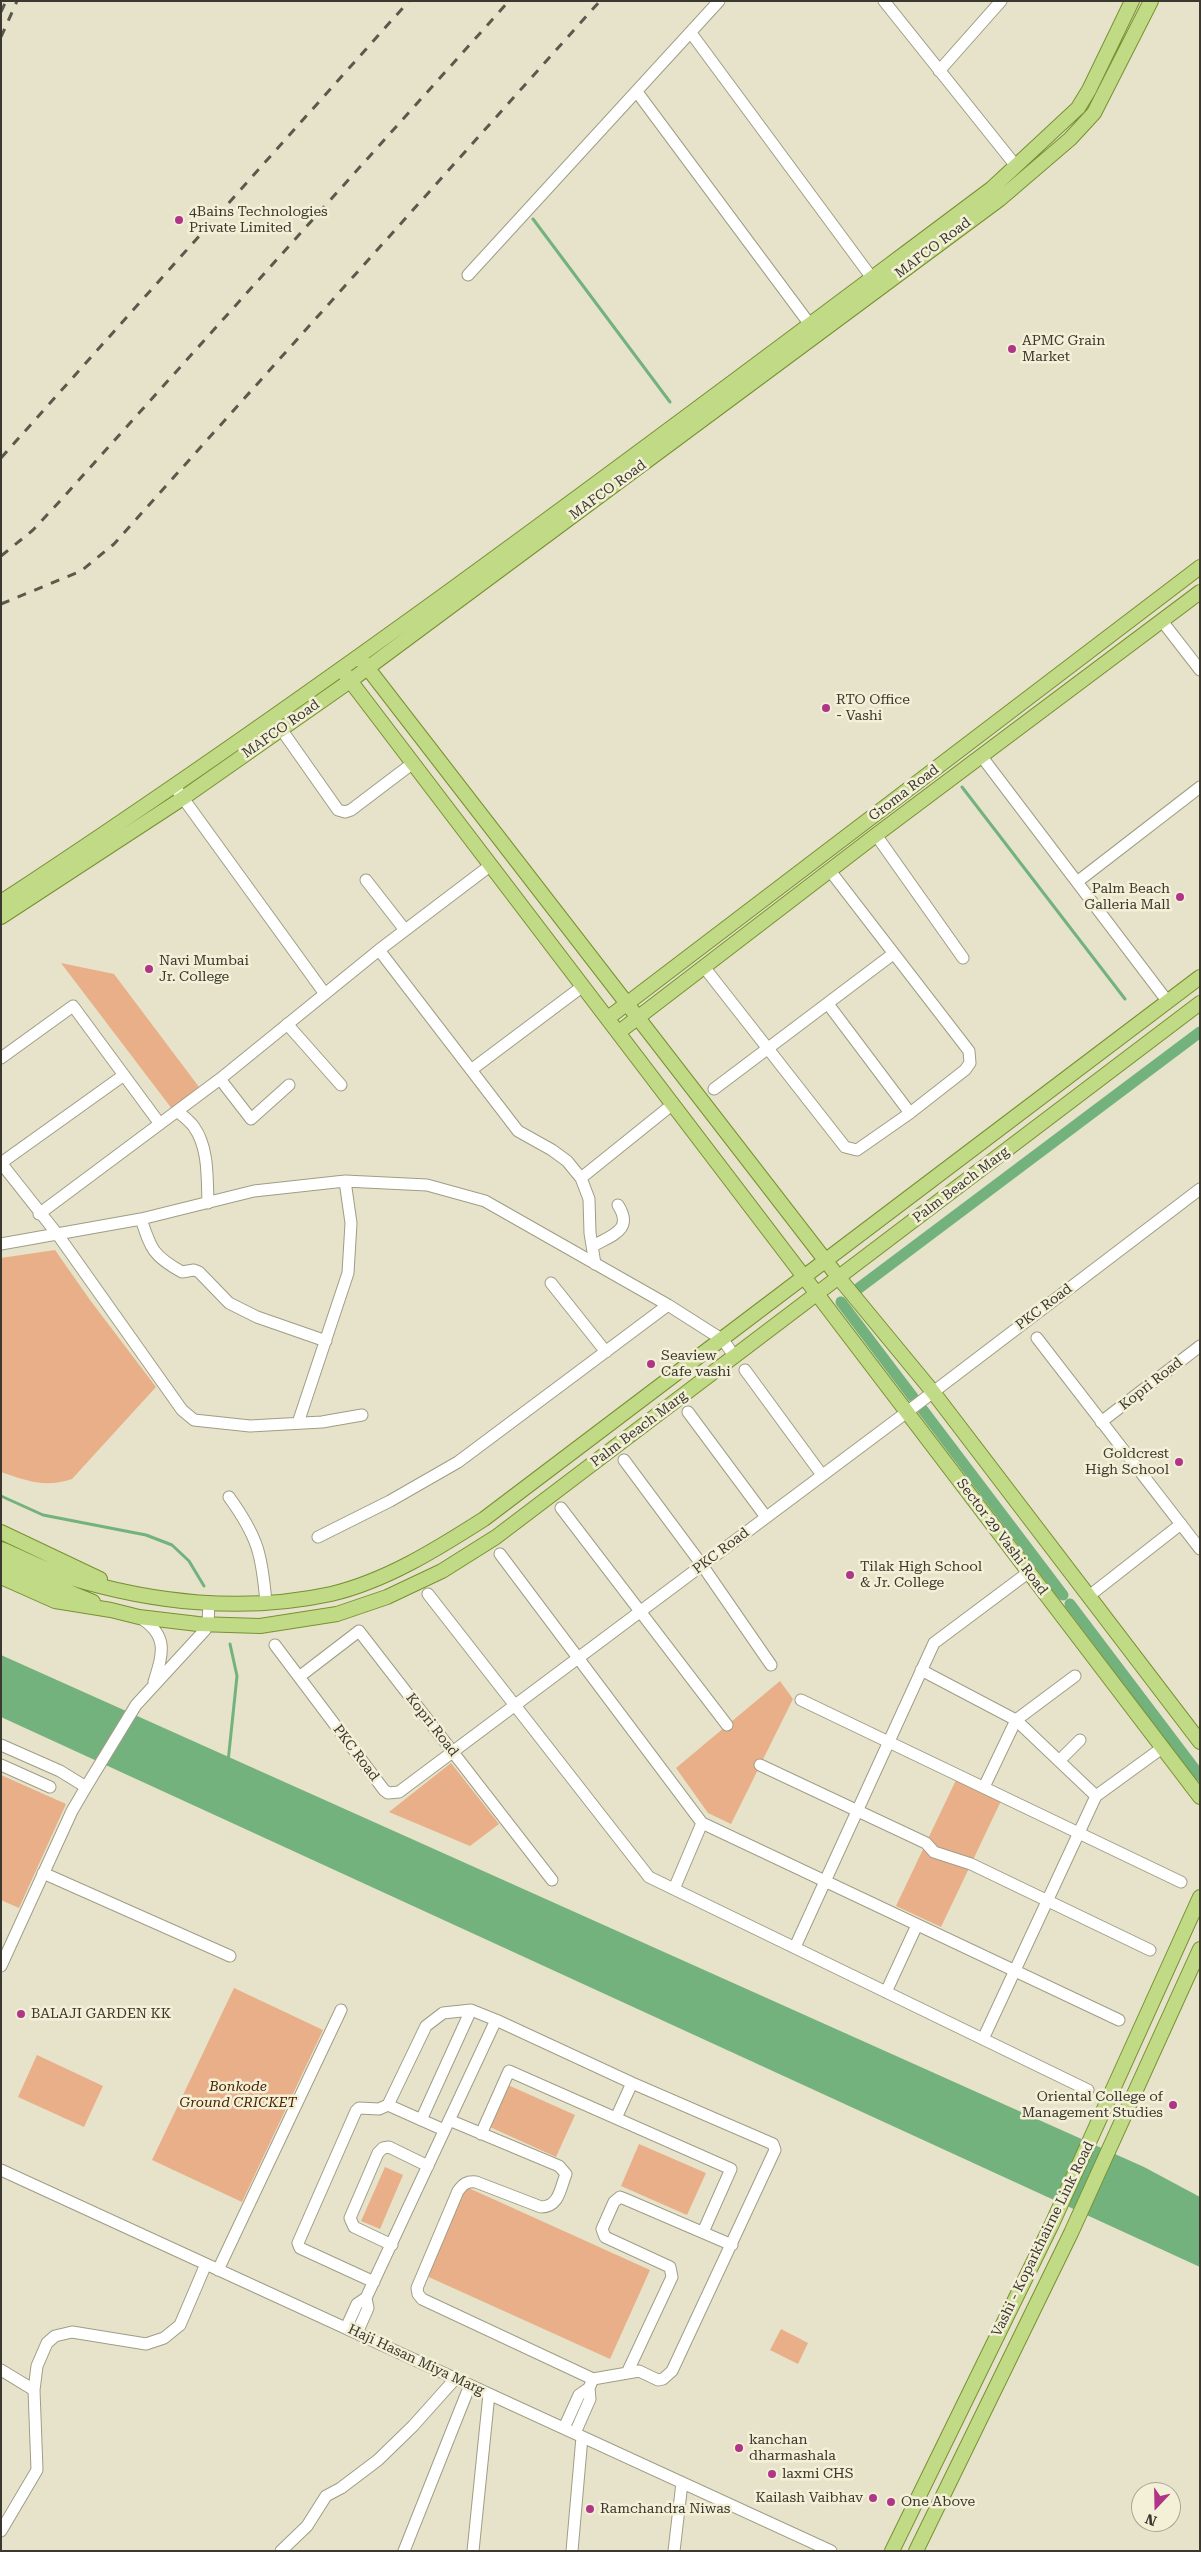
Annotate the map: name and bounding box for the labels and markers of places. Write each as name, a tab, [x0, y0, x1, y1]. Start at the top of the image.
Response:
place label: 4Bains Technologies Private Limited	[189, 204, 328, 236]
marker: 4Bains Technologies Private Limited	[173, 214, 185, 226]
place label: APMC Grain Market	[1022, 333, 1105, 366]
marker: APMC Grain Market	[1006, 343, 1018, 355]
place label: RTO Office - Vashi	[836, 692, 910, 724]
marker: RTO Office - Vashi	[820, 702, 832, 714]
place label: Palm Beach Galleria Mall	[1084, 881, 1170, 914]
marker: Palm Beach Galleria Mall	[1174, 891, 1186, 903]
place label: Navi Mumbai Jr. College	[159, 953, 249, 986]
marker: Navi Mumbai Jr. College	[143, 963, 155, 975]
place label: Seaview Cafe vashi	[661, 1348, 731, 1380]
marker: Seaview Cafe vashi	[645, 1358, 657, 1370]
place label: Goldcrest High School	[1085, 1446, 1169, 1478]
marker: Goldcrest High School	[1173, 1456, 1185, 1468]
place label: Tilak High School & Jr. College	[860, 1559, 982, 1591]
marker: Tilak High School & Jr. College	[844, 1569, 856, 1581]
place label: BALAJI GARDEN KK	[31, 2006, 171, 2022]
marker: BALAJI GARDEN KK	[15, 2008, 27, 2020]
place label: Oriental College of Management Studies	[1022, 2089, 1163, 2122]
marker: Oriental College of Management Studies	[1167, 2099, 1179, 2111]
place label: kanchan dharmashala	[749, 2432, 836, 2464]
marker: kanchan dharmashala	[733, 2442, 745, 2454]
place label: laxmi CHS	[782, 2466, 853, 2482]
marker: laxmi CHS	[766, 2468, 778, 2480]
place label: Kailash Vaibhav	[755, 2490, 863, 2506]
marker: Kailash Vaibhav	[867, 2492, 879, 2504]
place label: One Above	[901, 2494, 975, 2510]
marker: One Above	[885, 2496, 897, 2508]
place label: Ramchandra Niwas	[600, 2501, 730, 2517]
marker: Ramchandra Niwas	[584, 2503, 596, 2515]

